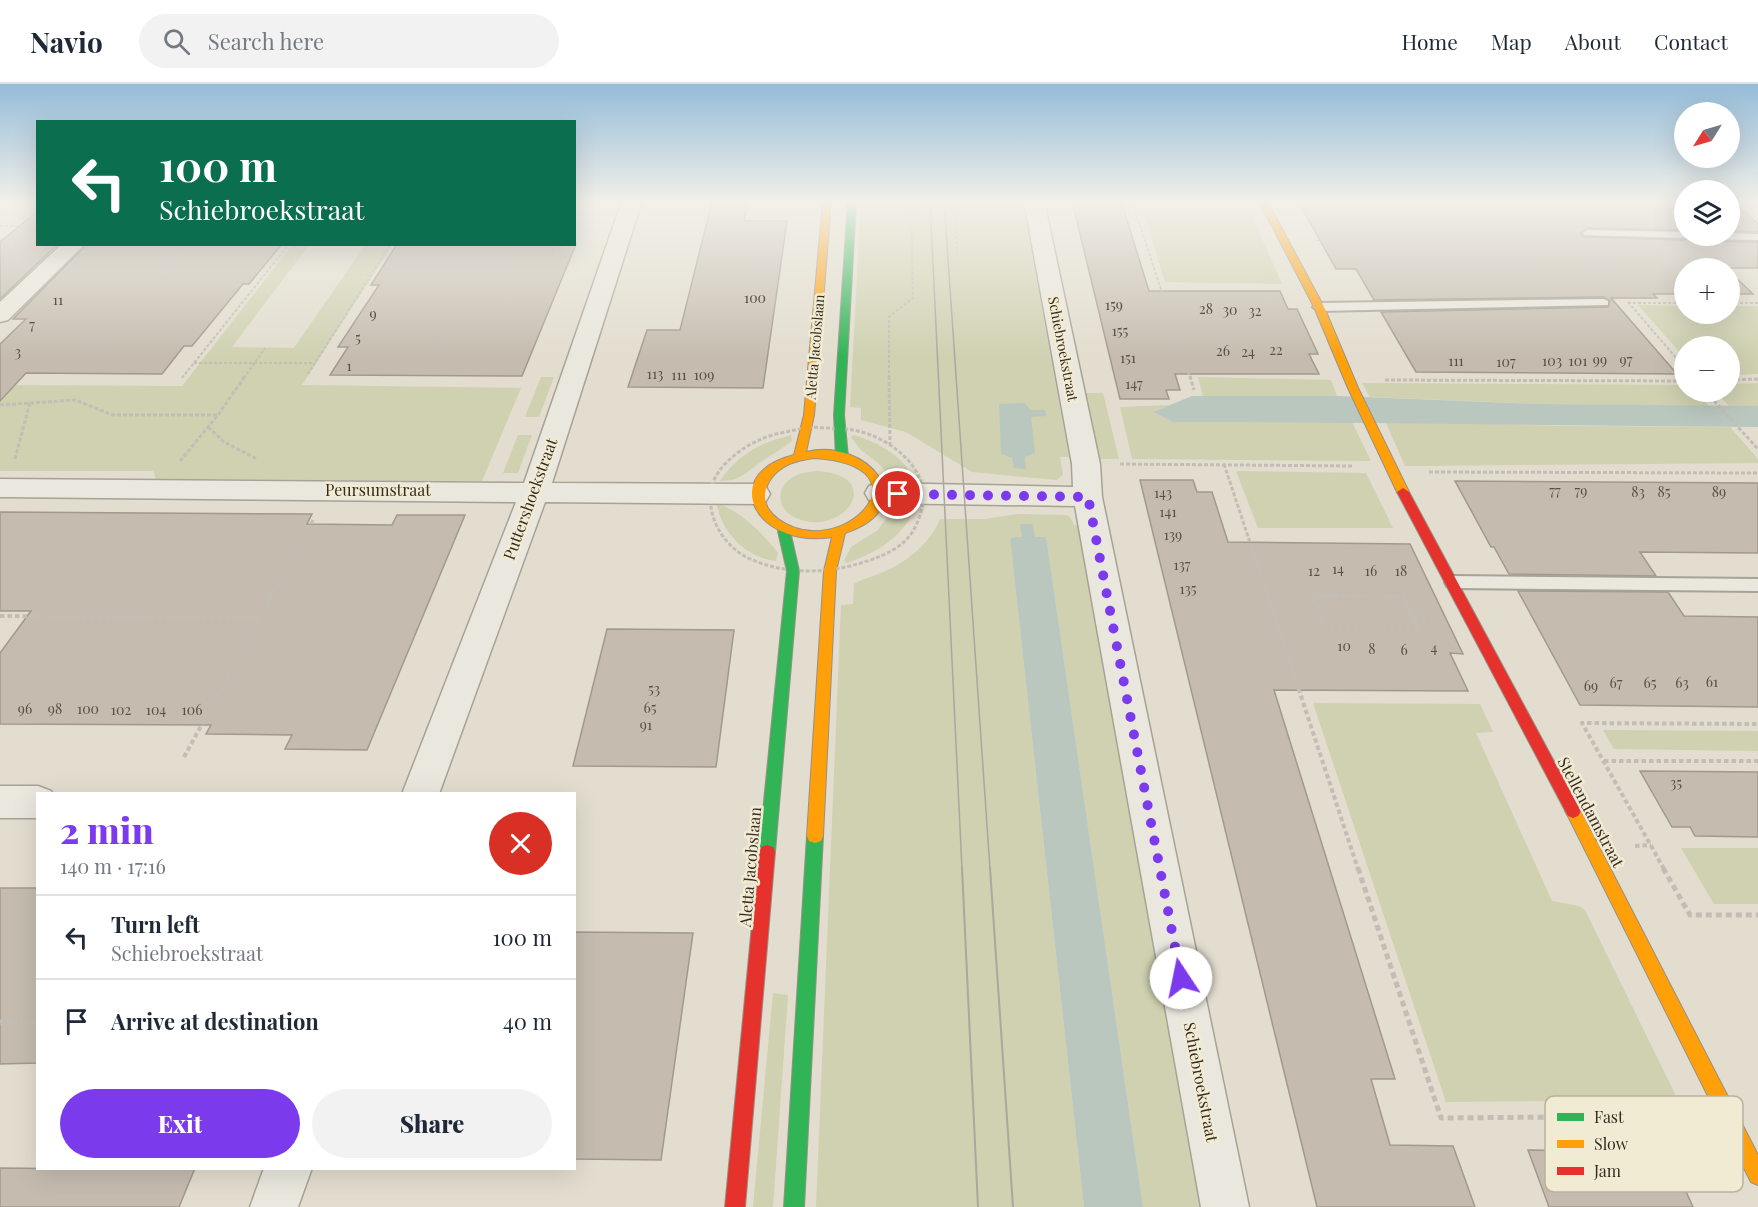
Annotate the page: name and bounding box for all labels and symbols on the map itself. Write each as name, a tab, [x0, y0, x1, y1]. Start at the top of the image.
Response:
north arrow	[1674, 102, 1740, 168]
house number: 100	[744, 288, 766, 307]
house number: 11	[53, 290, 63, 309]
street label: Aletta Jacobslaan	[800, 293, 829, 401]
street label: Schiebroekstraat	[1044, 295, 1083, 404]
house number: 159	[1105, 295, 1123, 314]
house number: 28	[1199, 299, 1213, 318]
house number: 30	[1223, 300, 1237, 319]
house number: 32	[1248, 301, 1262, 320]
house number: 9	[369, 304, 377, 323]
house number: 7	[29, 315, 35, 334]
house number: 155	[1112, 321, 1129, 340]
house number: 5	[355, 328, 361, 347]
house number: 22	[1269, 340, 1283, 359]
house number: 26	[1216, 341, 1230, 360]
house number: 3	[15, 342, 21, 361]
house number: 24	[1241, 342, 1255, 361]
house number: 151	[1120, 348, 1136, 367]
house number: 99	[1593, 350, 1607, 369]
house number: 97	[1620, 350, 1633, 369]
house number: 111	[1448, 351, 1464, 370]
house number: 103	[1542, 351, 1562, 370]
house number: 101	[1569, 351, 1587, 370]
house number: 107	[1496, 352, 1516, 371]
house number: 1	[346, 356, 352, 375]
house number: 113	[647, 364, 663, 383]
house number: 111	[671, 365, 687, 384]
house number: 109	[694, 365, 714, 384]
house number: 147	[1125, 374, 1143, 393]
street label: Puttershoekstraat	[498, 435, 561, 563]
pin	[872, 468, 923, 519]
street label: Peursumstraat	[325, 479, 431, 500]
house number: 77	[1549, 481, 1561, 500]
house number: 79	[1575, 481, 1587, 500]
house number: 83	[1631, 482, 1645, 501]
house number: 85	[1657, 482, 1671, 501]
house number: 89	[1712, 482, 1726, 501]
house number: 143	[1154, 483, 1172, 502]
house number: 141	[1159, 502, 1177, 521]
house number: 139	[1164, 525, 1182, 544]
house number: 137	[1174, 555, 1191, 574]
house number: 14	[1332, 559, 1344, 578]
house number: 12	[1308, 561, 1320, 580]
house number: 16	[1365, 561, 1377, 580]
house number: 18	[1395, 561, 1407, 580]
house number: 135	[1179, 579, 1197, 598]
house number: 10	[1337, 636, 1351, 655]
house number: 4	[1431, 638, 1438, 657]
house number: 8	[1368, 639, 1376, 658]
house number: 6	[1400, 640, 1408, 659]
house number: 61	[1706, 672, 1718, 691]
house number: 67	[1610, 673, 1623, 692]
house number: 65	[1643, 673, 1657, 692]
house number: 63	[1675, 673, 1689, 692]
house number: 69	[1584, 676, 1598, 695]
house number: 53	[648, 679, 660, 698]
house number: 65	[643, 698, 657, 717]
house number: 96	[18, 699, 32, 718]
house number: 98	[48, 699, 62, 718]
house number: 100	[77, 699, 99, 718]
house number: 102	[111, 700, 131, 719]
house number: 104	[146, 700, 166, 719]
house number: 106	[182, 700, 202, 719]
house number: 91	[640, 715, 652, 734]
street label: Stellendamstraat	[1554, 753, 1630, 871]
house number: 35	[1670, 773, 1682, 792]
street label: Aletta Jacobslaan	[734, 806, 765, 929]
position arrow	[1149, 946, 1213, 1010]
street label: Schiebroekstraat	[1180, 1020, 1223, 1144]
legend	[1545, 1096, 1743, 1192]
text: Fast	[1594, 1106, 1624, 1127]
text: Slow	[1594, 1133, 1629, 1154]
text: Jam	[1593, 1160, 1621, 1181]

